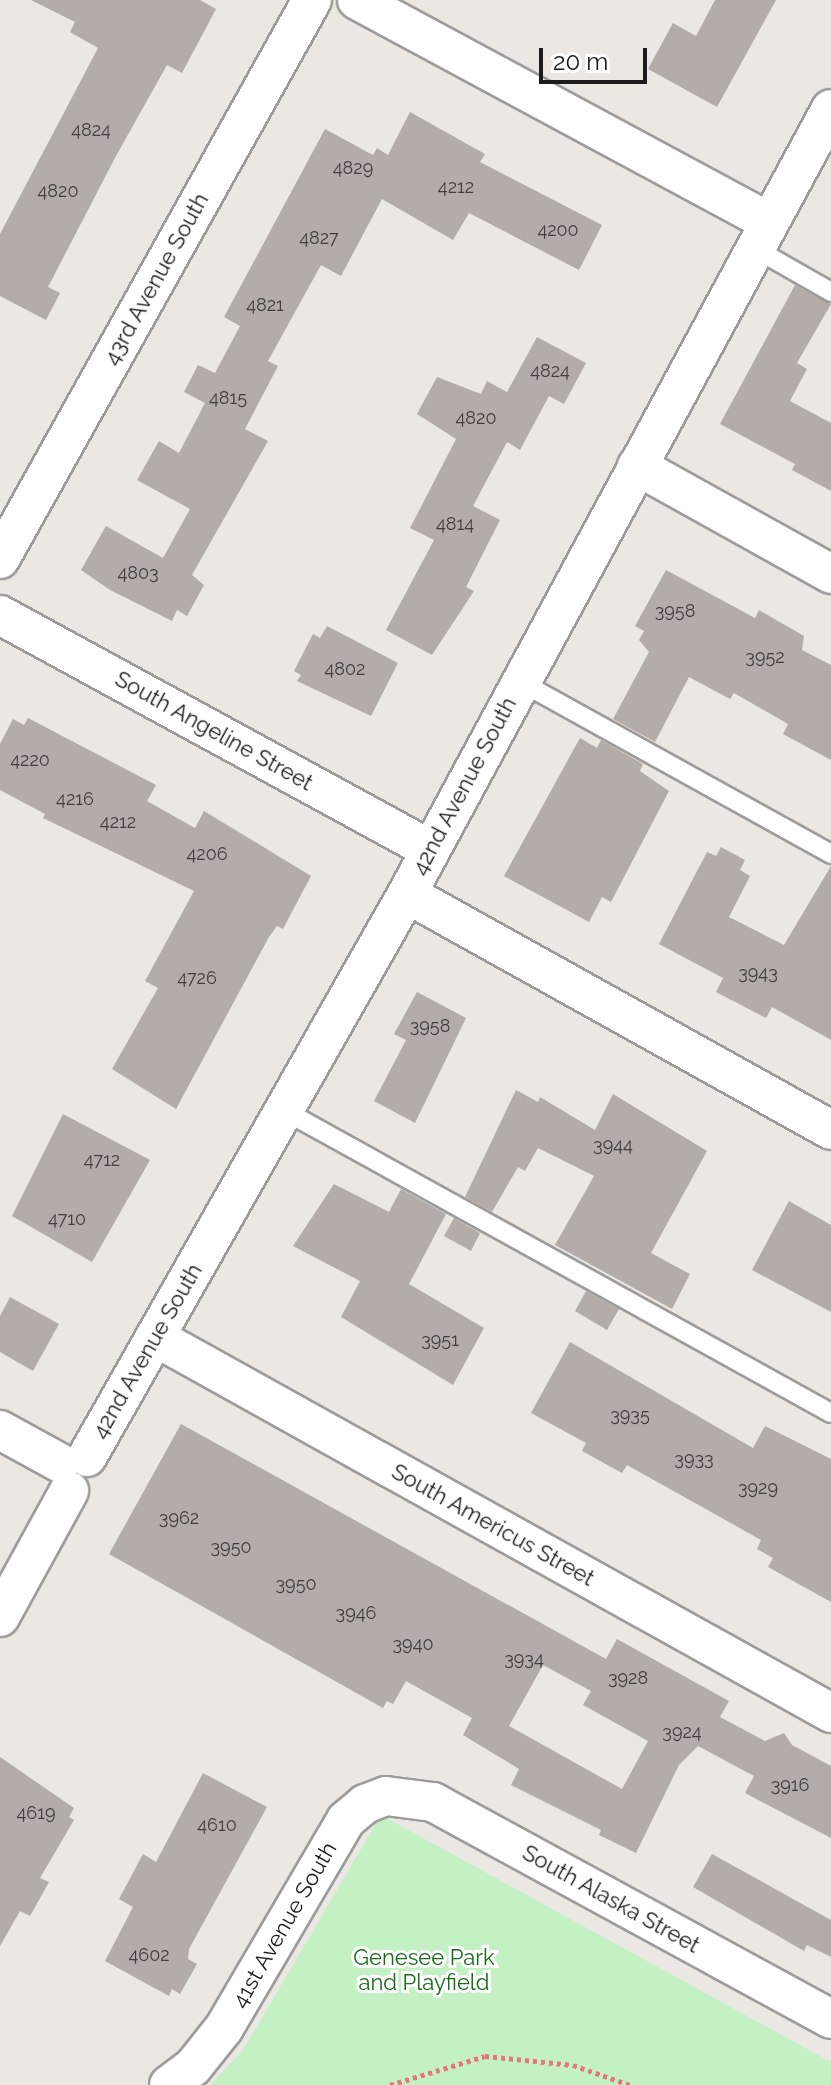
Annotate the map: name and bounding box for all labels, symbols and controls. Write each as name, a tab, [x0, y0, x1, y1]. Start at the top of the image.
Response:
scale bar	[543, 32, 651, 82]
text: 20 m	[553, 47, 608, 76]
house number: 4824	[71, 119, 111, 141]
house number: 4829	[333, 157, 373, 179]
house number: 4212	[438, 176, 474, 198]
house number: 4820	[38, 180, 78, 202]
street label: 43rd Avenue South	[98, 188, 214, 370]
house number: 4200	[537, 219, 579, 241]
house number: 4827	[299, 227, 339, 249]
house number: 4821	[246, 294, 284, 316]
house number: 4824	[530, 360, 570, 382]
house number: 4815	[209, 387, 247, 409]
house number: 4820	[456, 407, 496, 429]
house number: 4814	[436, 513, 474, 535]
house number: 4803	[117, 562, 159, 584]
house number: 3958	[655, 600, 695, 622]
house number: 3952	[745, 646, 785, 668]
house number: 4802	[325, 658, 365, 680]
street label: South Angeline Street	[110, 665, 318, 797]
street label: 42nd Avenue South	[406, 692, 522, 880]
house number: 4220	[10, 749, 50, 771]
house number: 4216	[56, 788, 94, 810]
house number: 4212	[100, 811, 136, 833]
house number: 4206	[186, 843, 228, 865]
house number: 3943	[738, 962, 778, 984]
house number: 4726	[177, 967, 217, 989]
house number: 3958	[410, 1015, 450, 1037]
house number: 3944	[593, 1134, 633, 1156]
house number: 4712	[84, 1149, 120, 1171]
house number: 4710	[48, 1208, 86, 1230]
street label: 42nd Avenue South	[86, 1259, 208, 1443]
house number: 3951	[421, 1329, 459, 1351]
house number: 3935	[610, 1404, 650, 1426]
house number: 3933	[674, 1448, 714, 1470]
street label: South Americus Street	[387, 1458, 599, 1592]
house number: 3929	[738, 1477, 778, 1499]
house number: 3962	[159, 1507, 199, 1529]
house number: 3950	[211, 1536, 251, 1558]
house number: 3950	[276, 1573, 316, 1595]
house number: 3946	[336, 1602, 376, 1624]
house number: 3940	[392, 1633, 434, 1655]
house number: 3934	[504, 1648, 544, 1670]
house number: 3928	[608, 1667, 648, 1689]
house number: 3924	[662, 1721, 702, 1743]
house number: 3916	[771, 1774, 809, 1796]
house number: 4619	[17, 1802, 55, 1824]
house number: 4610	[197, 1814, 237, 1836]
street label: 41st Avenue South	[226, 1837, 342, 2013]
street label: South Alaska Street	[518, 1839, 704, 1959]
house number: 4602	[128, 1944, 170, 1966]
park label: Genesee Park and Playfield	[353, 1944, 495, 1996]

